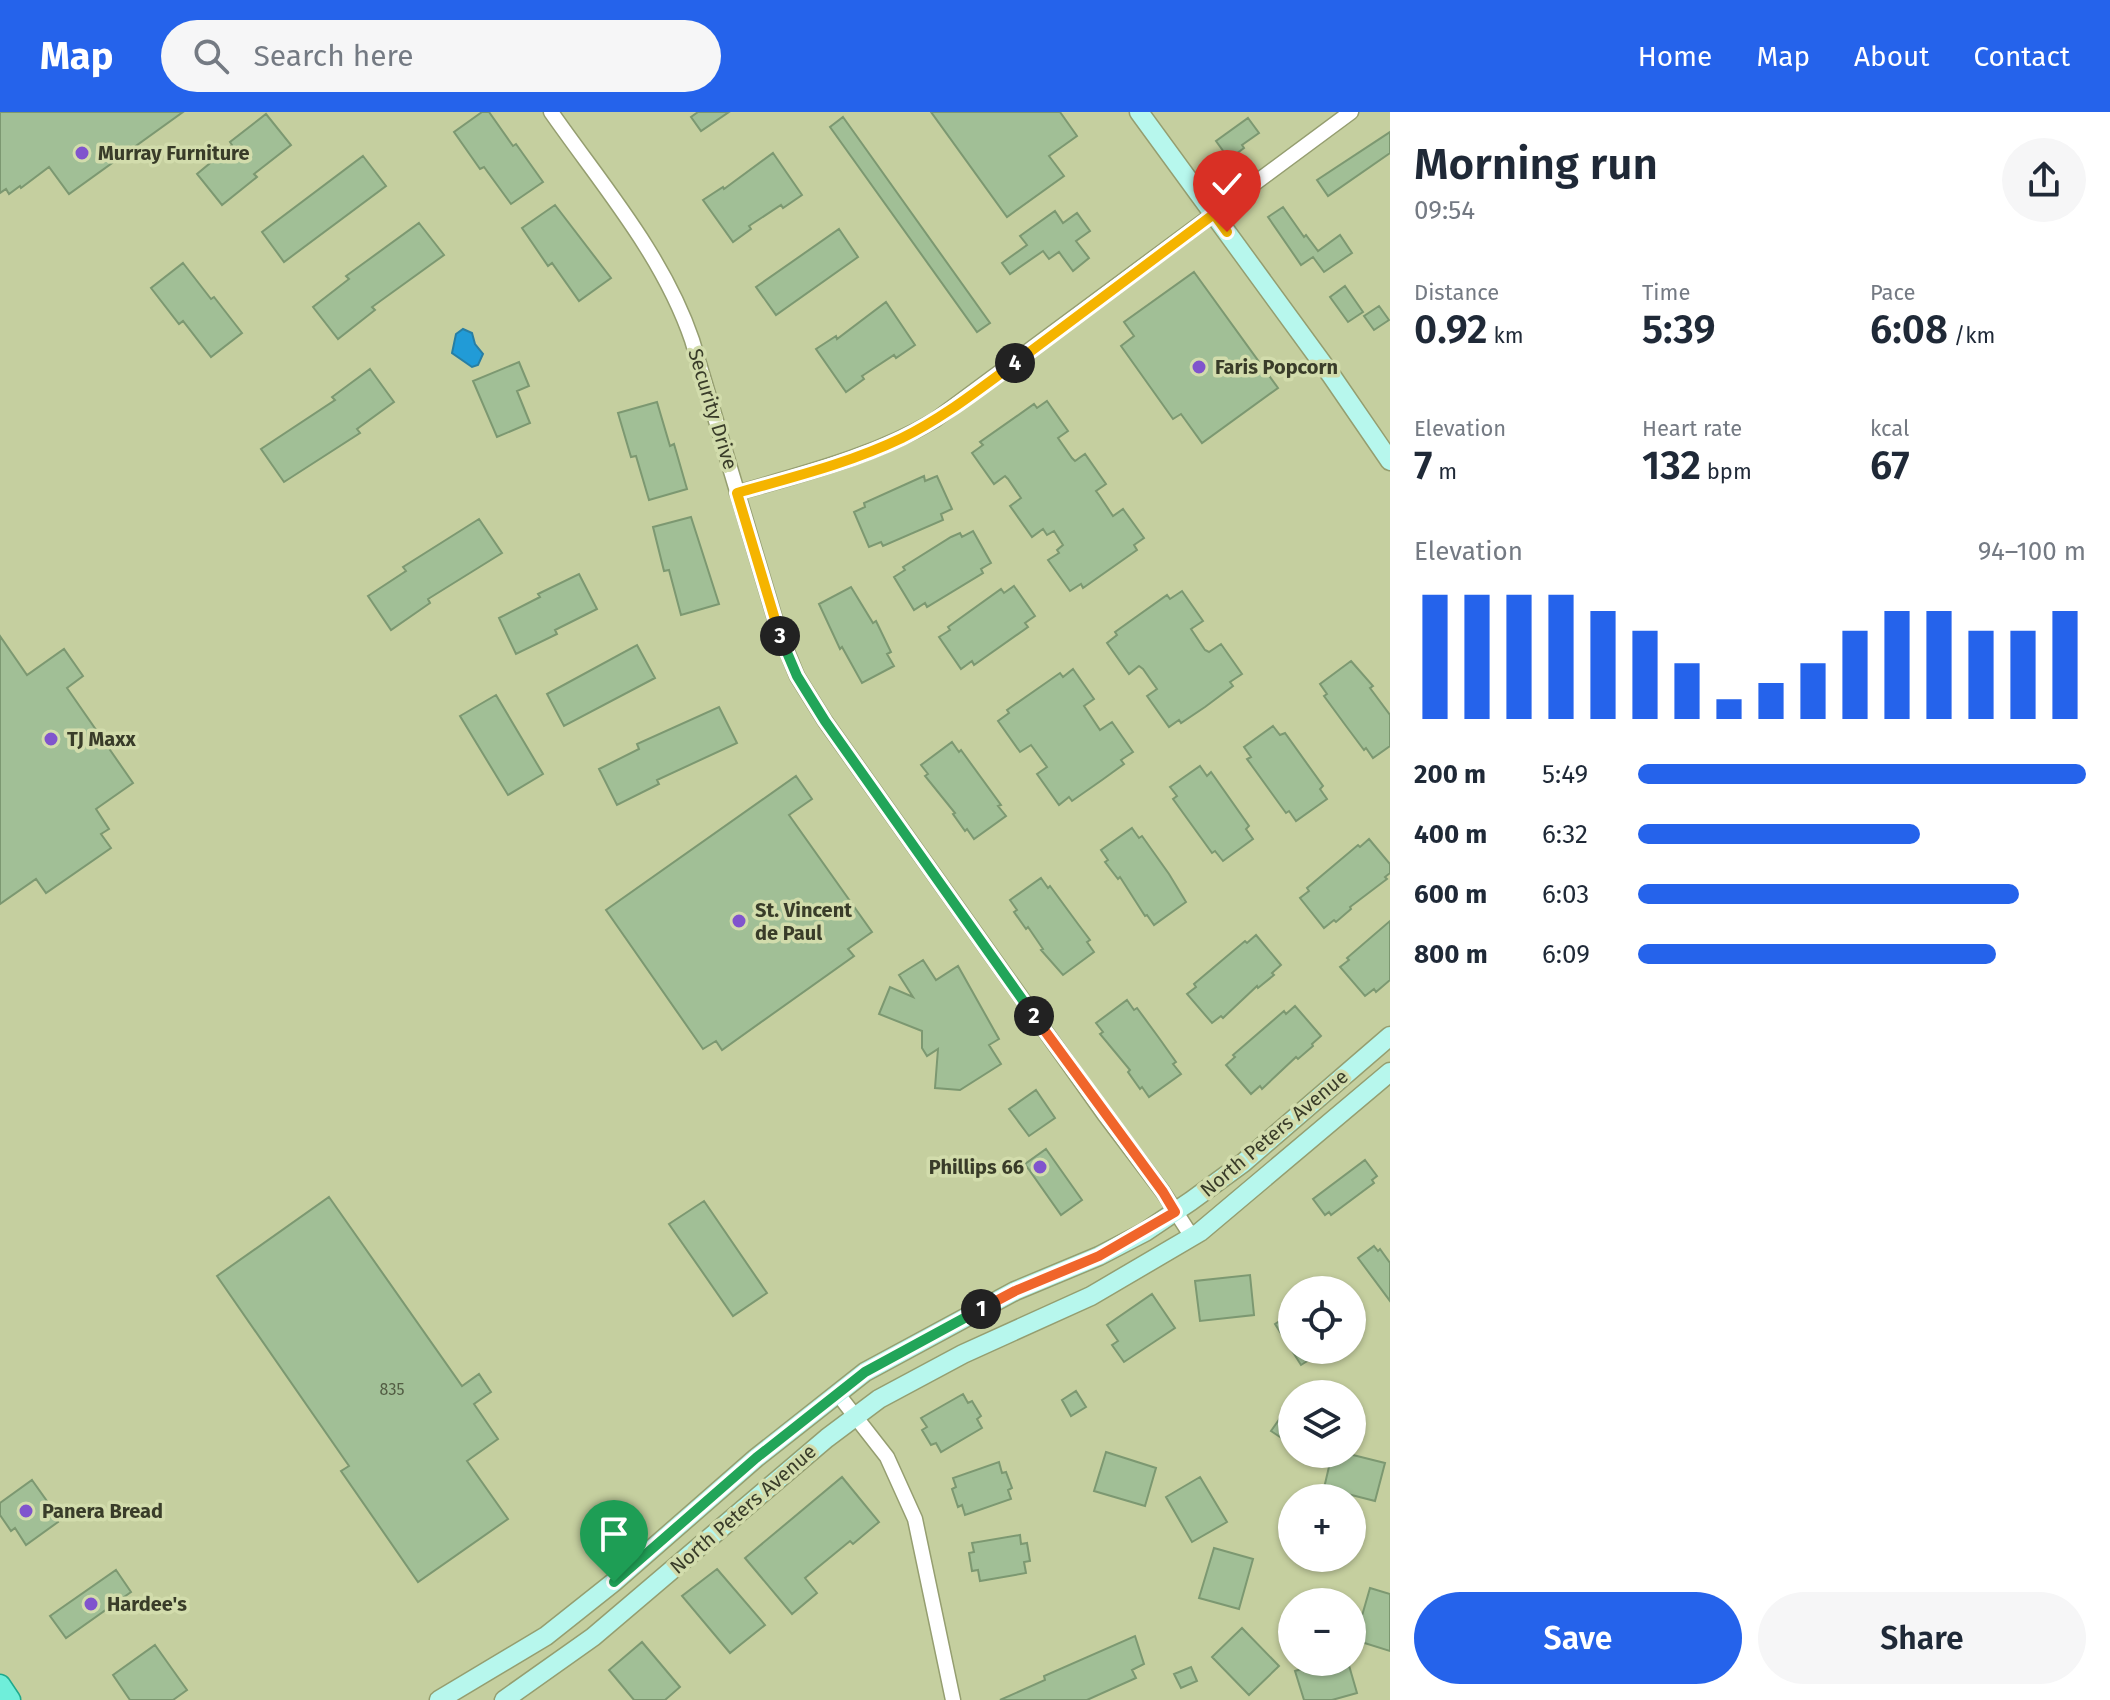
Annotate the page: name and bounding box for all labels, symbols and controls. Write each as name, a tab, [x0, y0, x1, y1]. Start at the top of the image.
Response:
search box	[161, 20, 721, 92]
text: Map	[40, 33, 113, 79]
icon: search	[189, 34, 233, 78]
text: Search here	[253, 38, 414, 74]
text: Home	[1638, 40, 1712, 73]
text: Map	[1756, 40, 1810, 73]
text: About	[1854, 40, 1929, 73]
text: Contact	[1973, 40, 2070, 73]
text: Morning run	[1414, 138, 1658, 191]
button: share	[2002, 138, 2086, 222]
place label: Murray Furniture	[98, 141, 250, 165]
marker: Murray Furniture	[73, 144, 91, 162]
pin	[1193, 150, 1261, 232]
icon: check	[1205, 162, 1249, 206]
text: 09:54	[1414, 195, 1475, 226]
text: Distance	[1414, 279, 1499, 306]
text: Time	[1642, 279, 1690, 306]
text: Pace	[1870, 279, 1916, 306]
text: 0.92	[1414, 306, 1488, 354]
text: 5:39	[1642, 306, 1715, 354]
text: 6:08	[1870, 306, 1948, 354]
text: km	[1488, 322, 1524, 349]
text: /km	[1948, 322, 1995, 349]
pin: 4	[995, 343, 1035, 383]
street label: Security Drive	[683, 346, 743, 472]
text: 4	[1009, 349, 1021, 376]
place label: Faris Popcorn	[1215, 355, 1338, 379]
marker: Faris Popcorn	[1190, 358, 1208, 376]
text: Elevation	[1414, 415, 1506, 442]
text: Heart rate	[1642, 415, 1742, 442]
text: kcal	[1870, 415, 1910, 442]
text: 7	[1414, 442, 1432, 490]
text: 132	[1642, 442, 1701, 490]
text: 67	[1870, 442, 1910, 490]
text: m	[1432, 458, 1457, 485]
text: bpm	[1701, 458, 1752, 485]
text: Elevation	[1414, 536, 1523, 567]
text: 94–100 m	[1978, 536, 2086, 567]
pin: 3	[760, 616, 800, 656]
text: 3	[774, 622, 786, 649]
place label: TJ Maxx	[67, 727, 136, 751]
marker: TJ Maxx	[42, 730, 60, 748]
text: 200 m	[1414, 759, 1486, 790]
text: 5:49	[1542, 759, 1588, 790]
text: 400 m	[1414, 819, 1487, 850]
text: 6:32	[1542, 819, 1588, 850]
text: 600 m	[1414, 879, 1487, 910]
text: 6:03	[1542, 879, 1589, 910]
place label: St. Vincent de Paul	[755, 898, 852, 945]
marker: St. Vincent de Paul	[730, 912, 748, 930]
text: 800 m	[1414, 939, 1488, 970]
text: 6:09	[1542, 939, 1590, 970]
pin: 2	[1014, 996, 1054, 1036]
text: 2	[1028, 1002, 1040, 1029]
street label: North Peters Avenue	[1195, 1064, 1353, 1202]
place label: Phillips 66	[929, 1155, 1024, 1179]
marker: Phillips 66	[1031, 1158, 1049, 1176]
map controls	[1278, 1276, 1366, 1676]
button: locate	[1278, 1276, 1366, 1364]
pin: 1	[961, 1289, 1001, 1329]
text: 1	[976, 1295, 986, 1322]
house number: 835	[380, 1380, 404, 1399]
button: layers	[1278, 1380, 1366, 1468]
street label: North Peters Avenue	[665, 1439, 821, 1579]
button: +	[1278, 1484, 1366, 1572]
place label: Panera Bread	[42, 1499, 163, 1523]
pin	[580, 1500, 648, 1582]
marker: Panera Bread	[17, 1502, 35, 1520]
icon: arrive	[592, 1512, 636, 1556]
button: −	[1278, 1588, 1366, 1676]
place label: Hardee's	[107, 1592, 187, 1616]
button: Save	[1414, 1592, 1742, 1684]
button: Share	[1758, 1592, 2086, 1684]
marker: Hardee's	[82, 1595, 100, 1613]

